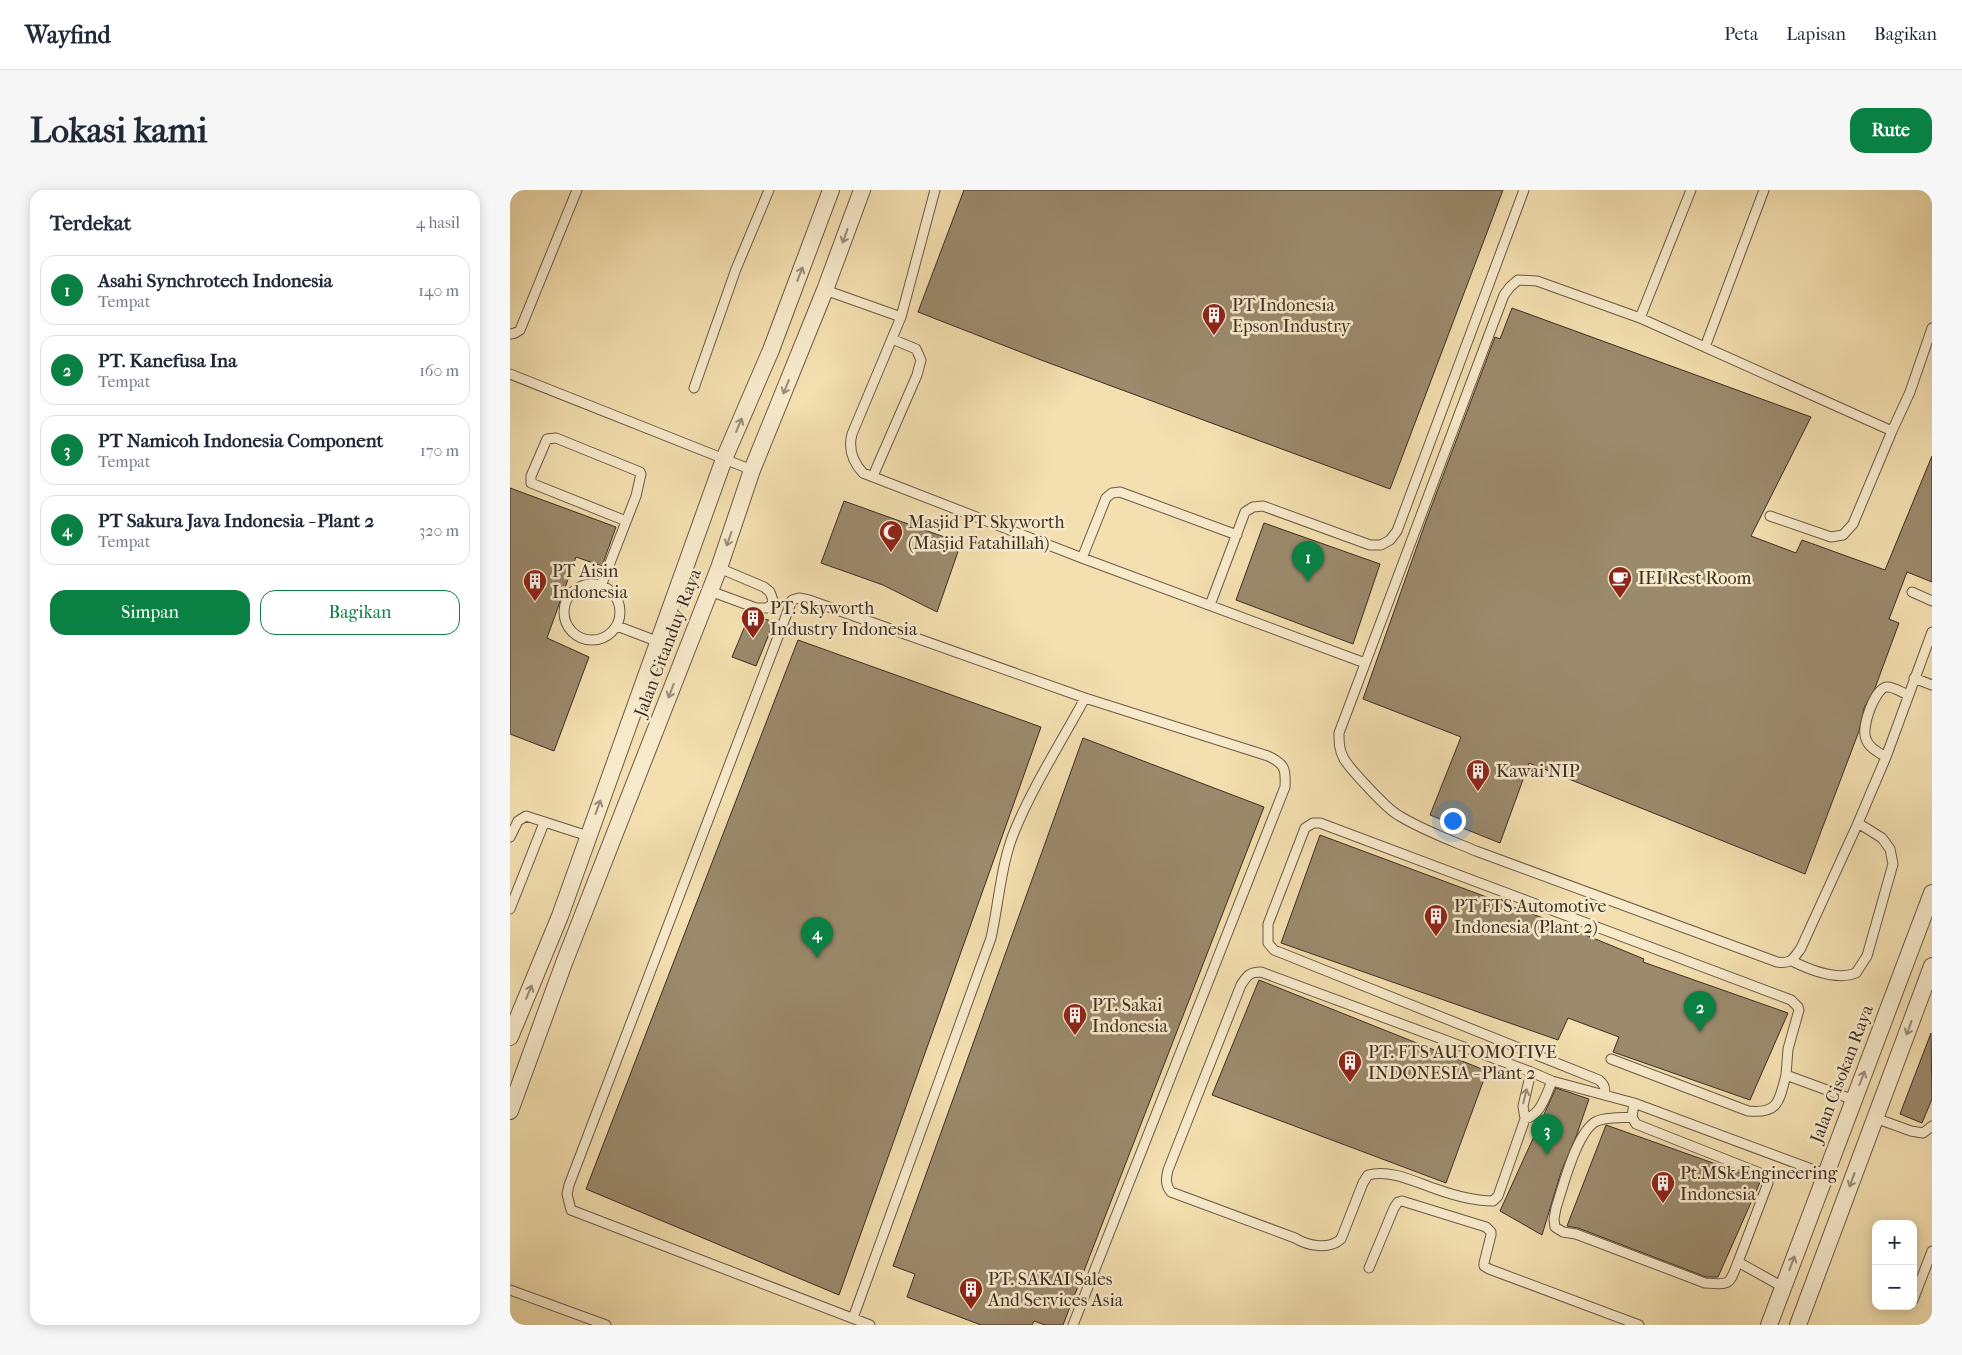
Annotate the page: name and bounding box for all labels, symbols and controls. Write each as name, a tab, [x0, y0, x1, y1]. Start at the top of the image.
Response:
text: Wayfind	[25, 21, 111, 49]
text: Peta	[1724, 24, 1758, 45]
text: Lapisan	[1786, 24, 1846, 45]
text: Bagikan	[1874, 24, 1937, 45]
button: Rute	[1850, 108, 1932, 153]
text: Lokasi kami	[30, 110, 207, 151]
text: Terdekat	[50, 211, 131, 235]
text: 4 hasil	[416, 213, 460, 232]
one-way arrow	[840, 227, 849, 243]
one-way arrow	[796, 267, 805, 282]
text: Asahi Synchrotech Indonesia	[98, 270, 333, 292]
text: 1	[64, 281, 70, 300]
text: 140 m	[418, 281, 459, 300]
text: Tempat	[98, 292, 150, 311]
place label: PT Indonesia Epson Industry	[1232, 295, 1352, 337]
building icon: PT Indonesia Epson Industry	[1201, 302, 1227, 336]
text: PT. Kanefusa Ina	[98, 350, 237, 372]
text: 2	[63, 361, 71, 380]
text: 160 m	[419, 361, 459, 380]
text: Tempat	[98, 372, 150, 391]
one-way arrow	[781, 379, 790, 394]
one-way arrow	[734, 418, 744, 433]
text: PT Namicoh Indonesia Component	[98, 430, 383, 452]
text: 3	[64, 441, 70, 460]
text: 170 m	[420, 441, 459, 460]
text: Tempat	[98, 452, 150, 471]
text: PT Sakura Java Indonesia - Plant 2	[98, 510, 374, 532]
place label: Masjid PT Skyworth (Masjid Fatahillah)	[908, 512, 1065, 554]
mosque icon: Masjid PT Skyworth (Masjid Fatahillah)	[878, 519, 904, 553]
text: 4	[62, 521, 72, 540]
text: 320 m	[419, 521, 459, 540]
one-way arrow	[724, 531, 733, 546]
text: Tempat	[98, 532, 150, 551]
pin: 1	[1292, 541, 1324, 582]
place label: PT Aisin Indonesia	[552, 561, 628, 603]
street label: Jalan Citanduy Raya	[629, 565, 706, 722]
cafe icon: IEI Rest Room	[1607, 565, 1633, 599]
building icon: PT Aisin Indonesia	[522, 568, 548, 602]
place label: IEI Rest Room	[1638, 568, 1752, 589]
button: Simpan	[50, 590, 250, 635]
button: Bagikan	[260, 590, 460, 635]
place label: PT. Skyworth Industry Indonesia	[770, 598, 918, 640]
building icon: PT. Skyworth Industry Indonesia	[740, 605, 766, 639]
one-way arrow	[666, 683, 675, 698]
building icon: Kawai NIP	[1465, 758, 1491, 792]
place label: Kawai NIP	[1496, 761, 1580, 782]
one-way arrow	[594, 800, 603, 816]
your location	[1440, 808, 1466, 834]
place label: PT FTS Automotive Indonesia (Plant 2)	[1454, 896, 1606, 938]
building icon: PT FTS Automotive Indonesia (Plant 2)	[1423, 903, 1449, 937]
pin: 4	[801, 917, 833, 958]
one-way arrow	[525, 985, 534, 1000]
pin: 2	[1684, 991, 1716, 1032]
place label: PT. Sakai Indonesia	[1092, 995, 1168, 1037]
street label: Jalan Cisokan Raya	[1805, 1001, 1878, 1148]
building icon: PT. Sakai Indonesia	[1062, 1002, 1088, 1036]
one-way arrow	[1904, 1020, 1913, 1035]
place label: PT. FTS AUTOMOTIVE INDONESIA - Plant 2	[1368, 1042, 1557, 1084]
building icon: PT. FTS AUTOMOTIVE INDONESIA - Plant 2	[1337, 1049, 1363, 1083]
one-way arrow	[1858, 1071, 1867, 1086]
one-way arrow	[1521, 1088, 1530, 1104]
pin: 3	[1531, 1114, 1563, 1155]
place label: Pt.MSk Engineering Indonesia	[1680, 1163, 1838, 1205]
building icon: Pt.MSk Engineering Indonesia	[1650, 1170, 1676, 1204]
one-way arrow	[1847, 1173, 1856, 1188]
map controls	[1872, 1220, 1917, 1310]
button: +	[1872, 1220, 1917, 1265]
one-way arrow	[1788, 1256, 1797, 1271]
button: −	[1872, 1265, 1917, 1310]
place label: PT. SAKAI Sales And Services Asia	[987, 1269, 1124, 1311]
building icon: PT. SAKAI Sales And Services Asia	[958, 1276, 984, 1310]

